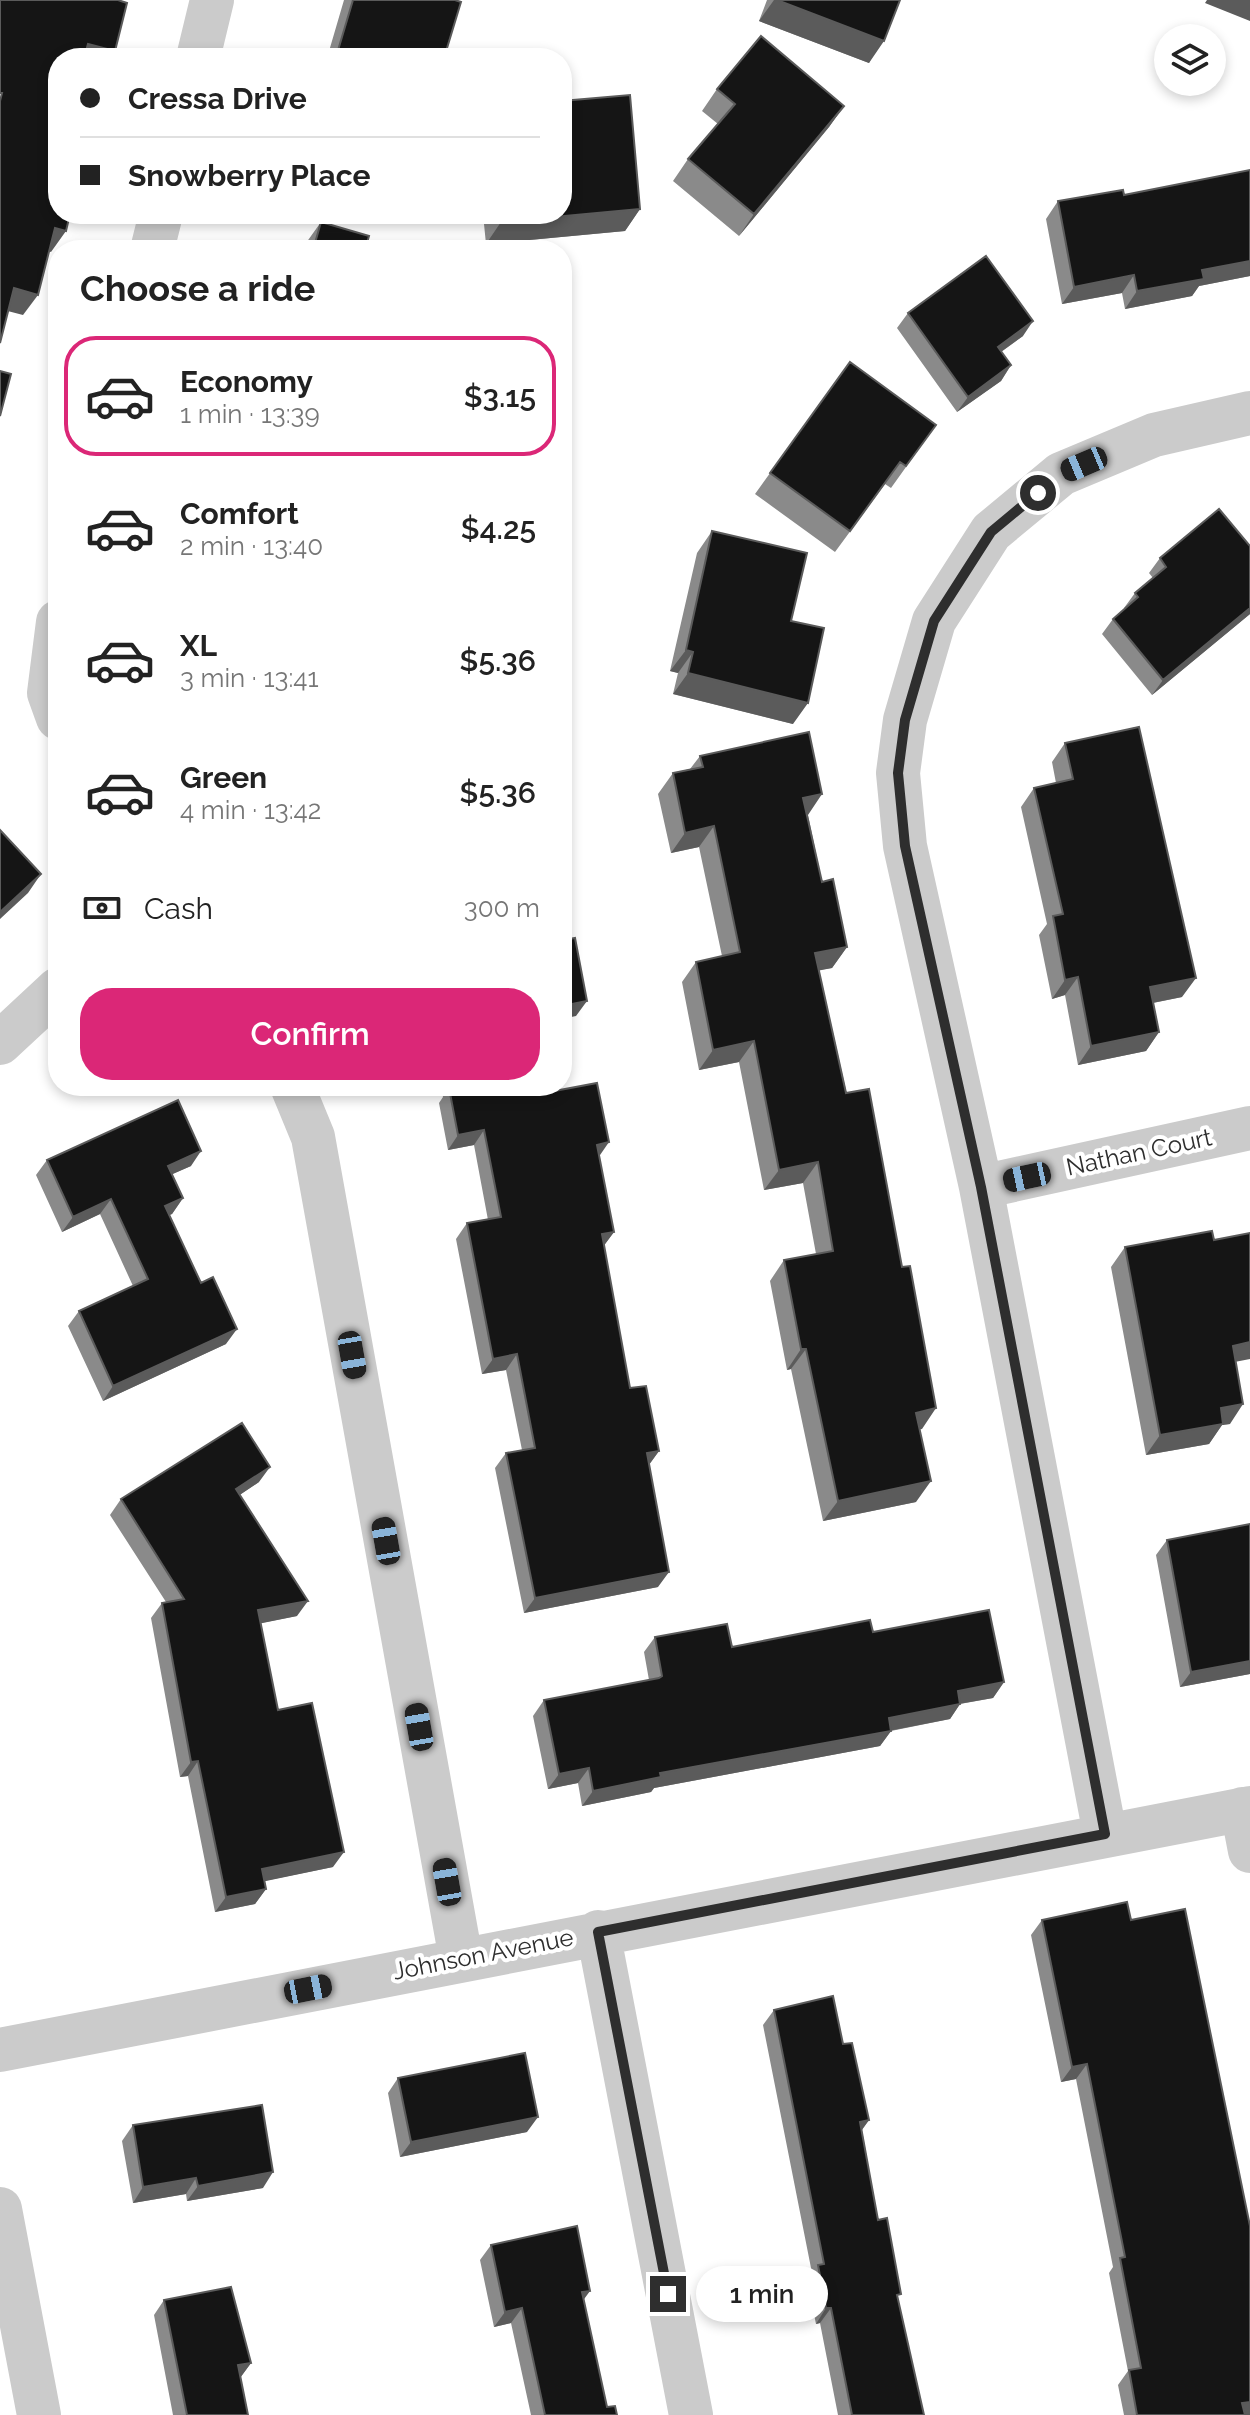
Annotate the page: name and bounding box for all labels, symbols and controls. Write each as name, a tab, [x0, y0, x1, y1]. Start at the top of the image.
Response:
map controls	[1154, 24, 1226, 96]
button: layers	[1154, 24, 1226, 96]
text: Cressa Drive	[128, 81, 307, 116]
text: Snowberry Place	[128, 158, 371, 193]
text: Choose a ride	[80, 267, 315, 309]
icon: car	[84, 360, 156, 432]
text: Economy	[180, 364, 313, 399]
text: $3.15	[464, 379, 536, 414]
text: 1 min · 13:39	[180, 399, 320, 429]
car	[1057, 444, 1111, 484]
route start	[1020, 475, 1056, 511]
icon: car	[84, 492, 156, 564]
text: Comfort	[180, 496, 299, 531]
text: $4.25	[461, 511, 536, 546]
text: 2 min · 13:40	[180, 531, 323, 561]
icon: car	[84, 624, 156, 696]
text: XL	[180, 628, 217, 663]
text: $5.36	[460, 643, 536, 678]
text: 3 min · 13:41	[180, 663, 319, 693]
icon: car	[84, 756, 156, 828]
text: Green	[180, 760, 267, 795]
text: $5.36	[460, 775, 536, 810]
text: 4 min · 13:42	[180, 795, 321, 825]
icon: cash	[80, 886, 124, 930]
text: Cash	[144, 891, 213, 926]
text: 300 m	[464, 893, 540, 923]
button: Confirm	[80, 988, 540, 1080]
street label: Nathan Court	[1064, 1122, 1214, 1182]
car	[1001, 1160, 1053, 1194]
car	[336, 1329, 368, 1381]
car	[370, 1515, 402, 1567]
car	[403, 1701, 435, 1753]
car	[431, 1856, 463, 1908]
street label: Johnson Avenue	[390, 1922, 576, 1986]
car	[282, 1973, 334, 2005]
callout: 1 min	[696, 2266, 828, 2322]
route end	[650, 2276, 686, 2312]
text: 1 min	[730, 2279, 794, 2309]

